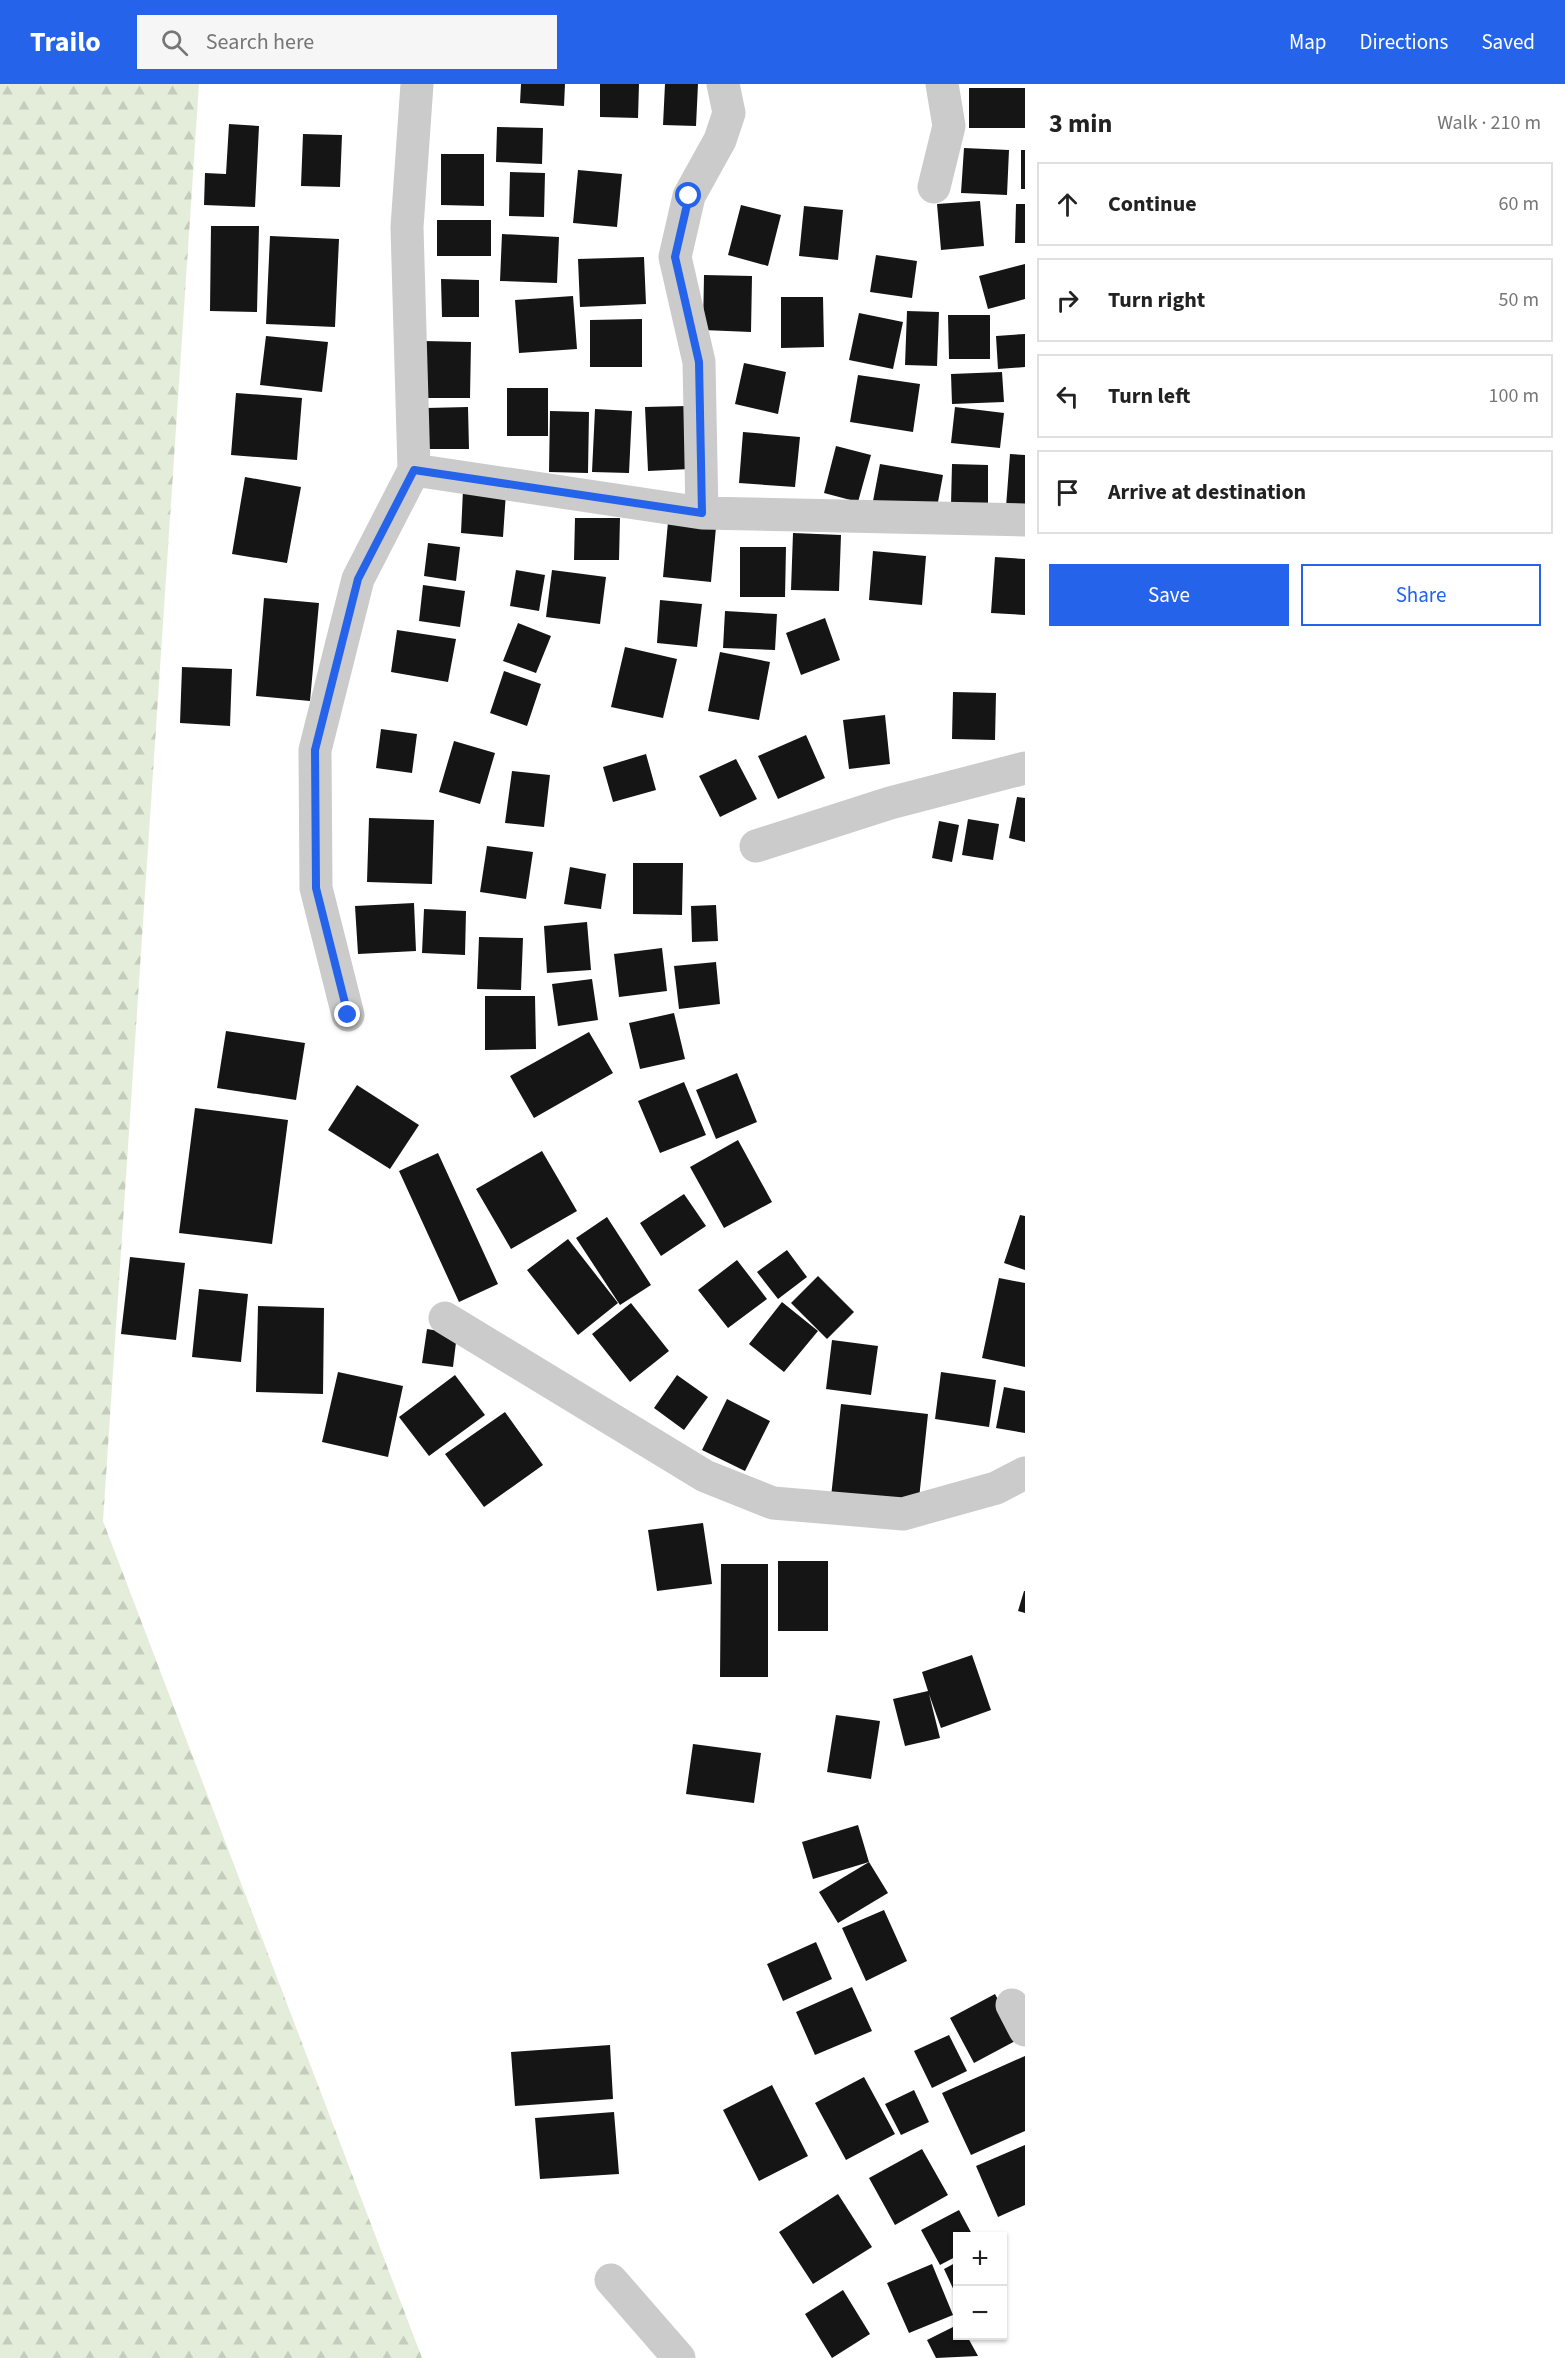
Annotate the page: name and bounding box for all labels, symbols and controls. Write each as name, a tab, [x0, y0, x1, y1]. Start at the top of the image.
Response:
search box	[137, 15, 557, 69]
text: Trailo	[30, 22, 101, 62]
icon: search	[158, 26, 191, 59]
text: Search here	[206, 26, 314, 58]
text: Map	[1289, 27, 1327, 57]
text: Directions	[1360, 27, 1448, 57]
text: Saved	[1481, 27, 1535, 57]
text: 3 min	[1049, 105, 1112, 142]
text: Walk · 210 m	[1437, 109, 1541, 137]
route start	[675, 182, 701, 208]
icon: ahead	[1051, 188, 1084, 221]
text: Continue	[1108, 188, 1197, 220]
text: 60 m	[1499, 190, 1539, 218]
icon: right	[1051, 284, 1084, 317]
text: Turn right	[1108, 284, 1205, 316]
text: 50 m	[1499, 286, 1539, 314]
icon: left	[1051, 380, 1084, 413]
text: Turn left	[1108, 380, 1190, 412]
text: 100 m	[1489, 382, 1539, 410]
icon: arrive	[1051, 476, 1084, 509]
text: Arrive at destination	[1108, 476, 1306, 508]
button: Save	[1049, 564, 1289, 626]
button: Share	[1301, 564, 1541, 626]
route end	[334, 1001, 360, 1027]
map controls	[953, 2232, 1007, 2340]
button: +	[953, 2232, 1007, 2286]
button: −	[953, 2286, 1007, 2340]

